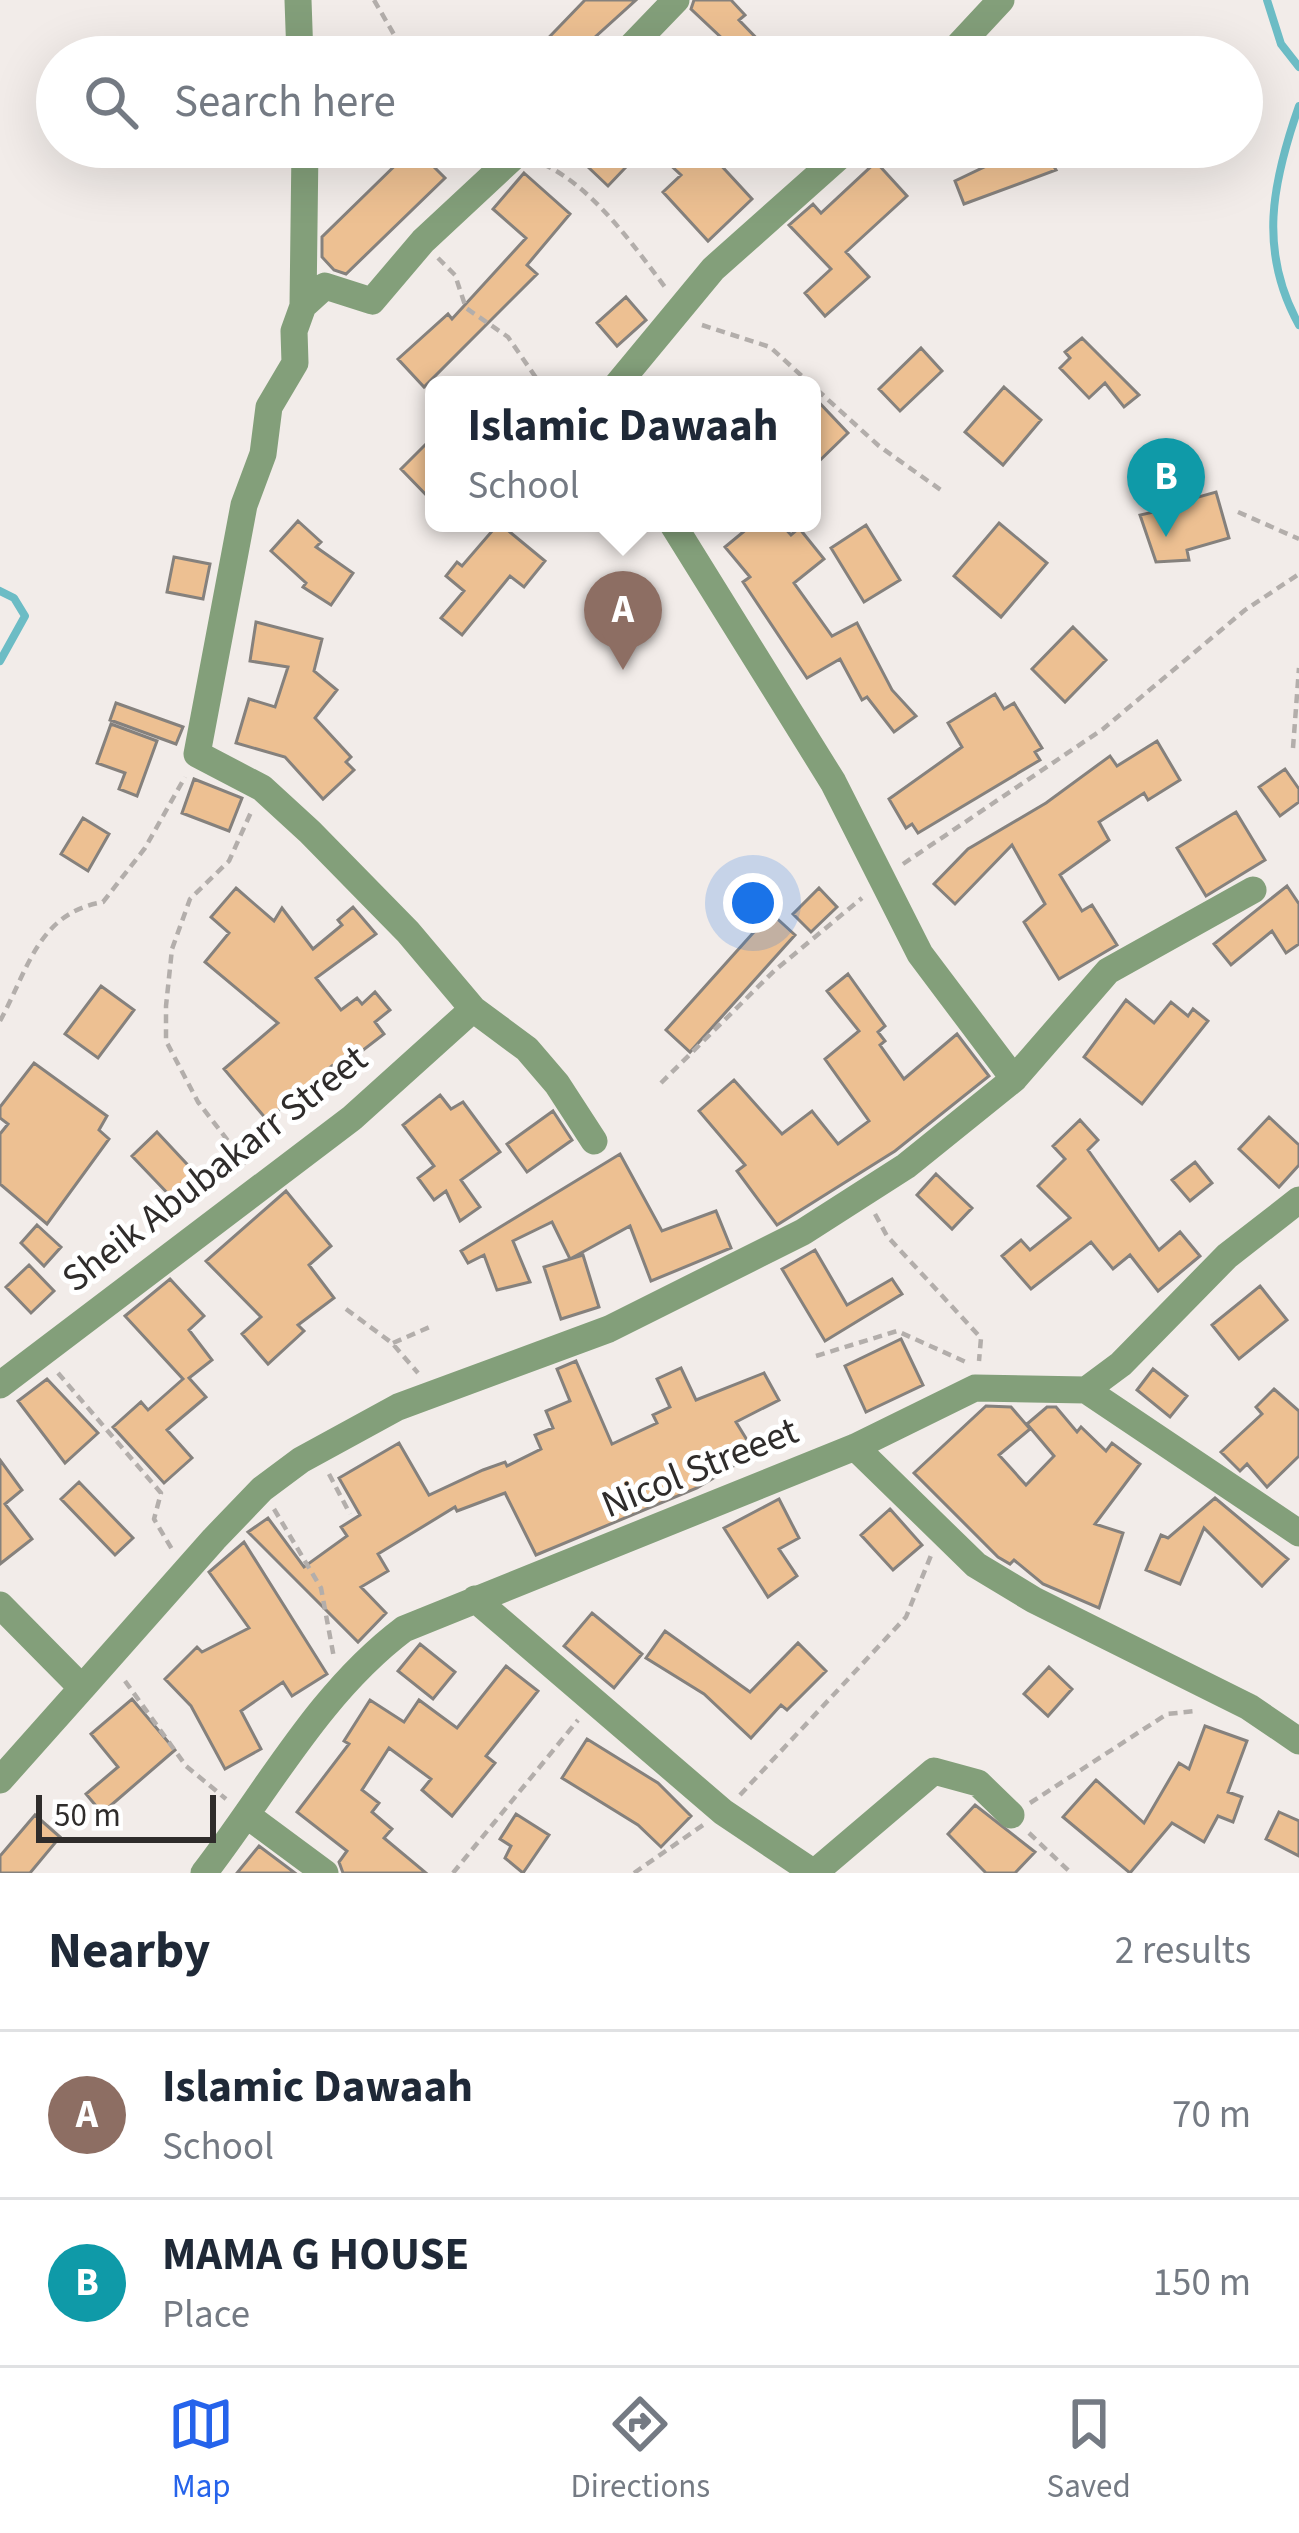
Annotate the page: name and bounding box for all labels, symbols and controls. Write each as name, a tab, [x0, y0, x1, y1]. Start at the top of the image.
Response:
search box	[36, 36, 1263, 168]
icon: search	[78, 69, 144, 135]
text: Search here	[174, 70, 396, 134]
popup	[425, 376, 821, 532]
text: Islamic Dawaah	[468, 394, 779, 458]
pin: B	[1127, 438, 1205, 537]
text: School	[468, 458, 580, 514]
pin: A	[584, 571, 662, 670]
your location	[723, 873, 783, 933]
street label: Sheik Abubakarr Street	[50, 1032, 380, 1306]
street label: Nicol Streeet	[593, 1403, 807, 1533]
scale bar	[36, 1789, 216, 1842]
text: 50 m	[54, 1792, 121, 1839]
text: Nearby	[48, 1915, 210, 1987]
text: 2 results	[1115, 1923, 1251, 1979]
text: Islamic Dawaah	[162, 2055, 473, 2119]
text: A	[76, 2087, 98, 2143]
text: 70 m	[1172, 2087, 1251, 2143]
text: School	[162, 2119, 274, 2175]
text: MAMA G HOUSE	[162, 2223, 469, 2287]
text: B	[75, 2255, 99, 2311]
text: 150 m	[1153, 2255, 1251, 2311]
text: Place	[162, 2287, 250, 2343]
tab: Map	[168, 2391, 234, 2510]
tab: Directions	[571, 2391, 710, 2510]
tab: Saved	[1047, 2391, 1131, 2510]

